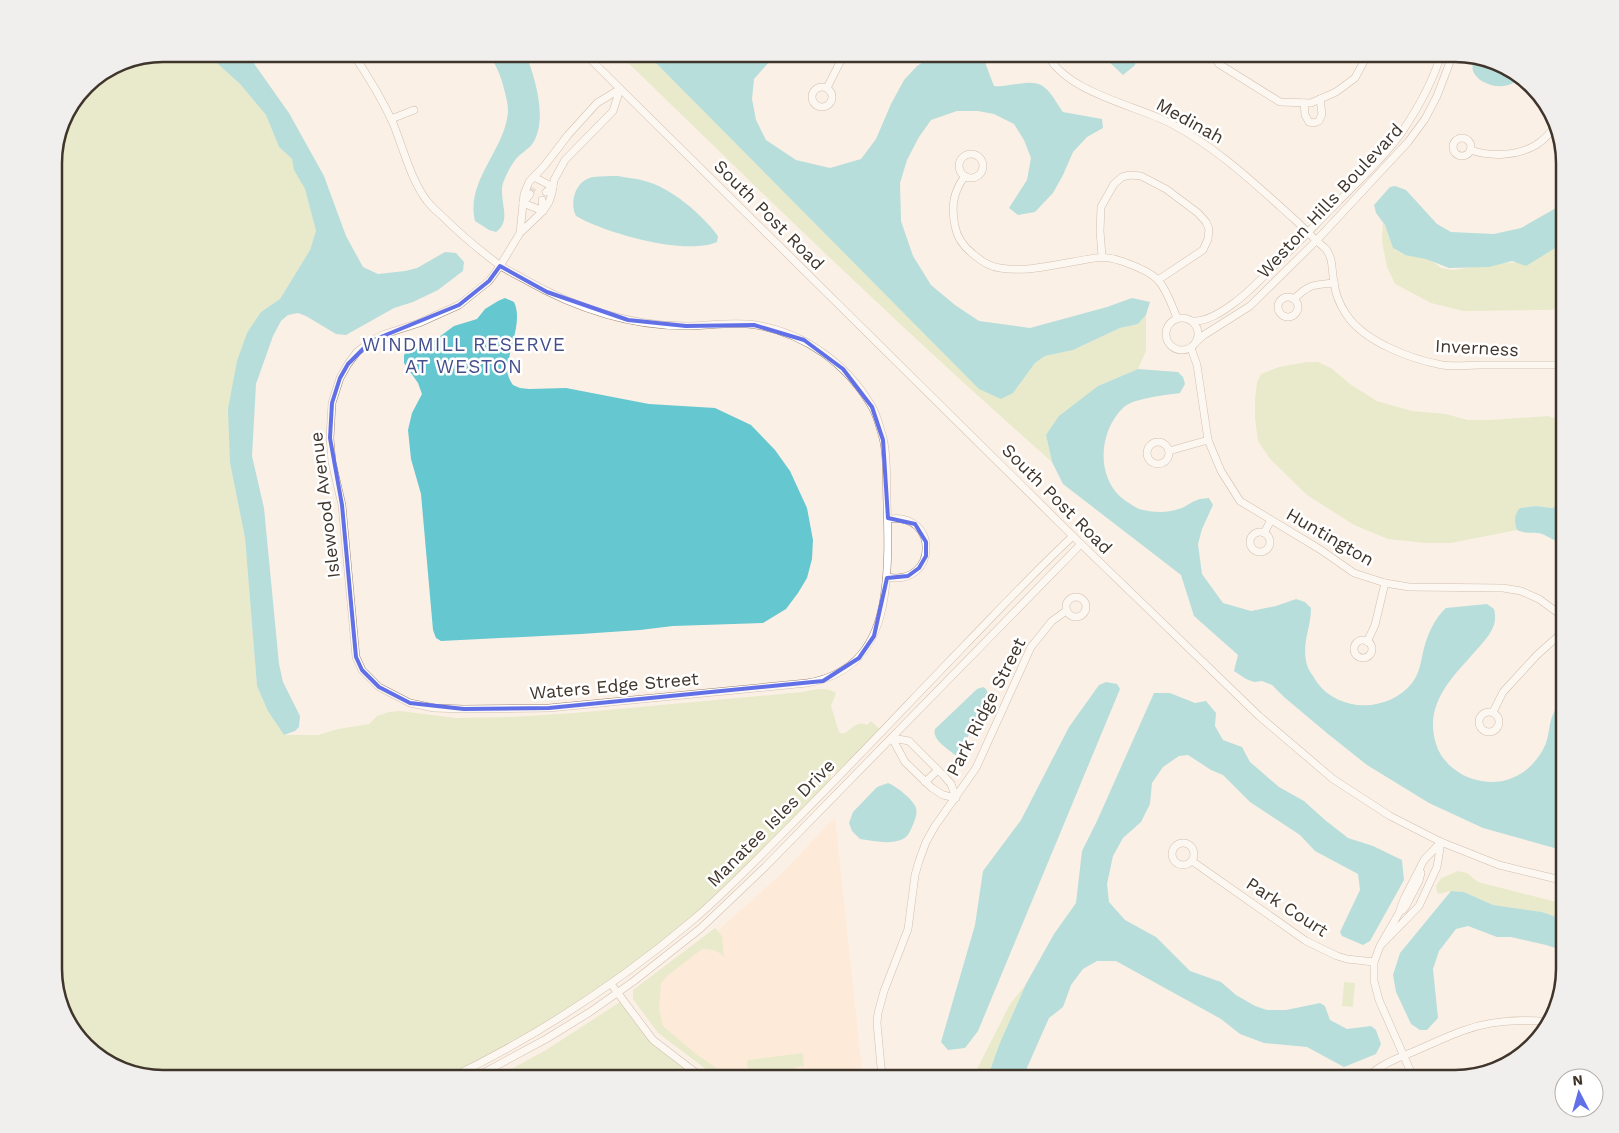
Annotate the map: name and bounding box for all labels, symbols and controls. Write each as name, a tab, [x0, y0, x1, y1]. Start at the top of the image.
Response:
street label: Medinah	[1153, 93, 1228, 148]
street label: Weston Hills Boulevard	[1252, 119, 1407, 282]
street label: South Post Road	[710, 155, 829, 274]
district label: WINDMILL RESERVE AT WESTON	[362, 333, 566, 378]
street label: Inverness	[1435, 335, 1519, 360]
street label: Islewood Avenue	[305, 431, 344, 579]
street label: South Post Road	[998, 439, 1117, 558]
street label: Huntington	[1283, 503, 1378, 570]
street label: Park Ridge Street	[942, 634, 1030, 780]
street label: Waters Edge Street	[529, 668, 700, 703]
street label: Manatee Isles Drive	[702, 754, 839, 891]
street label: Park Court	[1243, 872, 1332, 941]
north arrow	[1554, 1068, 1604, 1118]
text: N	[1572, 1072, 1584, 1089]

